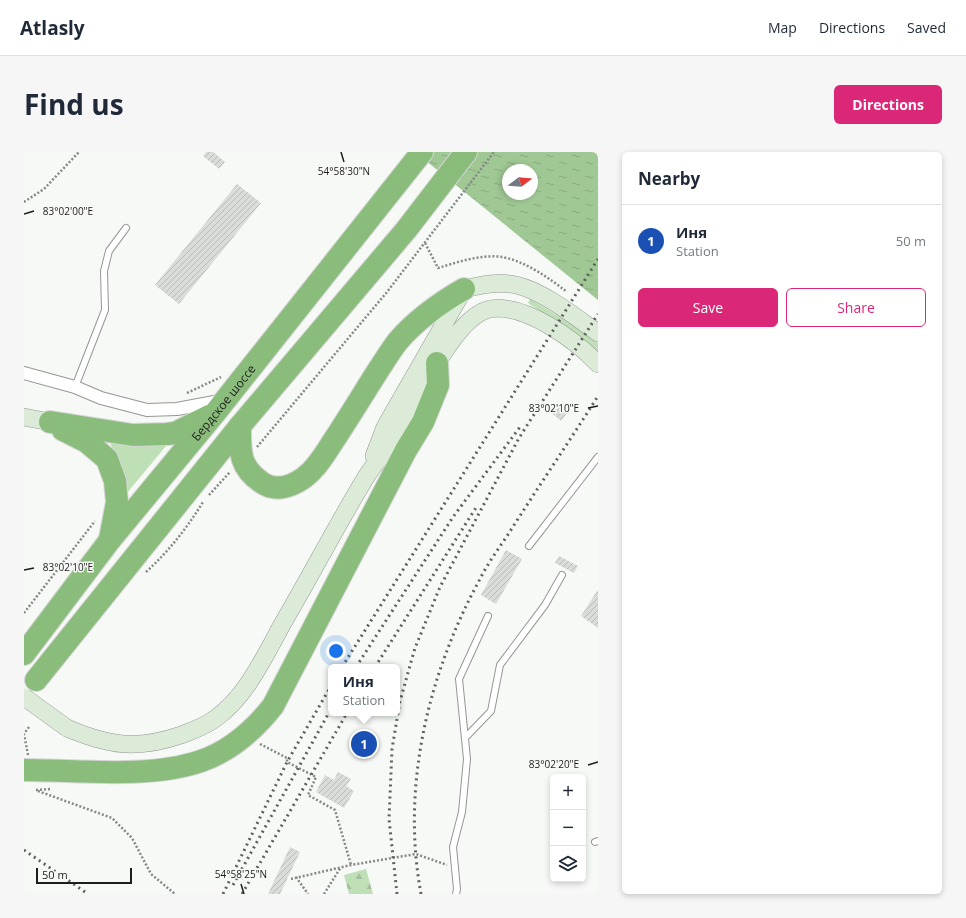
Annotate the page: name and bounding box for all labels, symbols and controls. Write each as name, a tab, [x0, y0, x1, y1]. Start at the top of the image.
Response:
text: Atlasly	[20, 15, 85, 41]
text: Map	[768, 18, 797, 37]
text: Directions	[819, 18, 885, 37]
text: Saved	[907, 18, 946, 37]
text: Find us	[24, 85, 124, 123]
button: Directions	[834, 85, 942, 124]
text: 54°58'30"N	[318, 164, 370, 178]
north arrow	[502, 164, 538, 200]
text: Nearby	[638, 167, 700, 190]
text: 83°02'00"E	[43, 204, 93, 218]
text: Иня	[676, 222, 707, 242]
text: 1	[647, 232, 655, 250]
text: 50 m	[896, 232, 926, 250]
text: Station	[676, 242, 719, 260]
button: Save	[638, 288, 778, 327]
button: Share	[786, 288, 926, 327]
street label: Бердское шоссе	[187, 360, 259, 444]
text: 83°02'10"E	[529, 401, 579, 415]
text: 83°02'10"E	[43, 560, 93, 574]
your location	[326, 641, 346, 661]
popup	[328, 664, 400, 716]
text: Иня	[343, 671, 374, 691]
text: Station	[343, 691, 385, 709]
pin: 1	[351, 729, 377, 759]
text: 83°02'20"E	[529, 757, 579, 771]
map controls	[550, 774, 586, 882]
button: +	[550, 774, 586, 810]
button: −	[550, 810, 586, 846]
button: layers	[550, 846, 586, 882]
scale bar	[36, 866, 132, 885]
text: 50 m	[42, 867, 68, 882]
text: 54°58'25"N	[215, 867, 267, 881]

